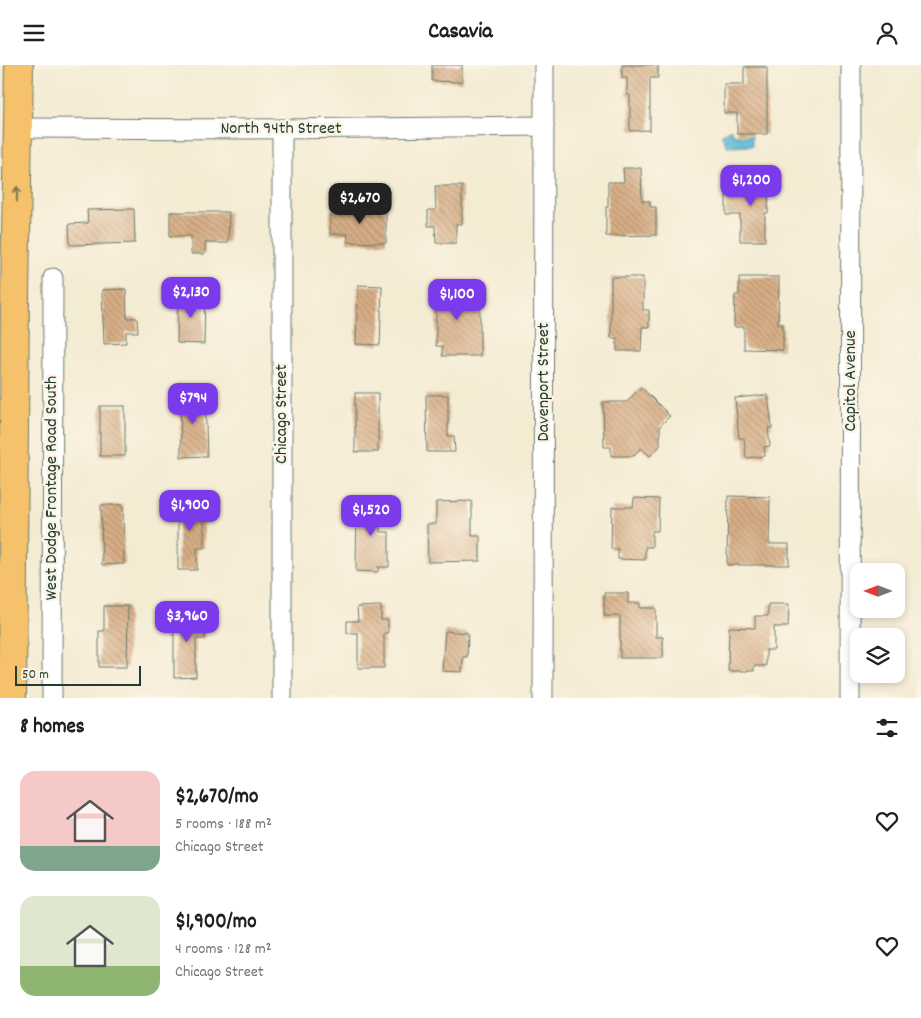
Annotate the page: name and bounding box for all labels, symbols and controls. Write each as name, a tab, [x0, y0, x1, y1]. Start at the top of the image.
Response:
text: Casavia	[428, 17, 493, 48]
icon: menu	[20, 19, 48, 47]
icon: person	[873, 19, 901, 47]
street label: North 94th Street	[220, 117, 342, 142]
pin: $1,200	[710, 165, 792, 207]
text: $1,200	[731, 169, 771, 192]
pin: $2,670	[319, 183, 401, 225]
one-way arrow	[12, 187, 22, 203]
text: $2,670	[340, 187, 380, 210]
pin: $2,130	[150, 277, 232, 319]
pin: $1,100	[416, 279, 498, 321]
text: $2,130	[172, 281, 210, 304]
text: $1,100	[439, 283, 475, 306]
street label: Davenport Street	[532, 322, 557, 441]
street label: Capitol Avenue	[839, 330, 864, 432]
street label: Chicago Street	[270, 364, 295, 464]
street label: West Dodge Frontage Road South	[40, 376, 65, 600]
pin: $794	[163, 383, 223, 425]
text: $794	[179, 387, 207, 410]
pin: $1,900	[149, 489, 231, 532]
text: $1,900	[170, 494, 210, 517]
pin: $1,520	[330, 495, 412, 537]
text: $1,520	[352, 499, 390, 522]
north arrow	[850, 563, 905, 617]
map controls	[850, 563, 905, 683]
pin: $3,960	[146, 601, 228, 643]
text: $3,960	[166, 605, 208, 628]
button: layers	[850, 628, 905, 683]
scale bar	[15, 663, 141, 686]
text: 50 m	[22, 665, 49, 685]
text: 8 homes	[20, 713, 85, 743]
icon: filters	[873, 714, 901, 742]
text: $2,670/mo	[175, 783, 258, 813]
icon: home	[60, 791, 120, 851]
icon: heart	[873, 807, 901, 835]
text: 5 rooms · 188 m²	[175, 813, 272, 836]
text: Chicago Street	[175, 836, 264, 859]
text: $1,900/mo	[175, 908, 257, 938]
icon: home	[60, 916, 120, 976]
icon: heart	[873, 932, 901, 960]
text: 4 rooms · 128 m²	[175, 938, 272, 961]
text: Chicago Street	[175, 961, 264, 984]

